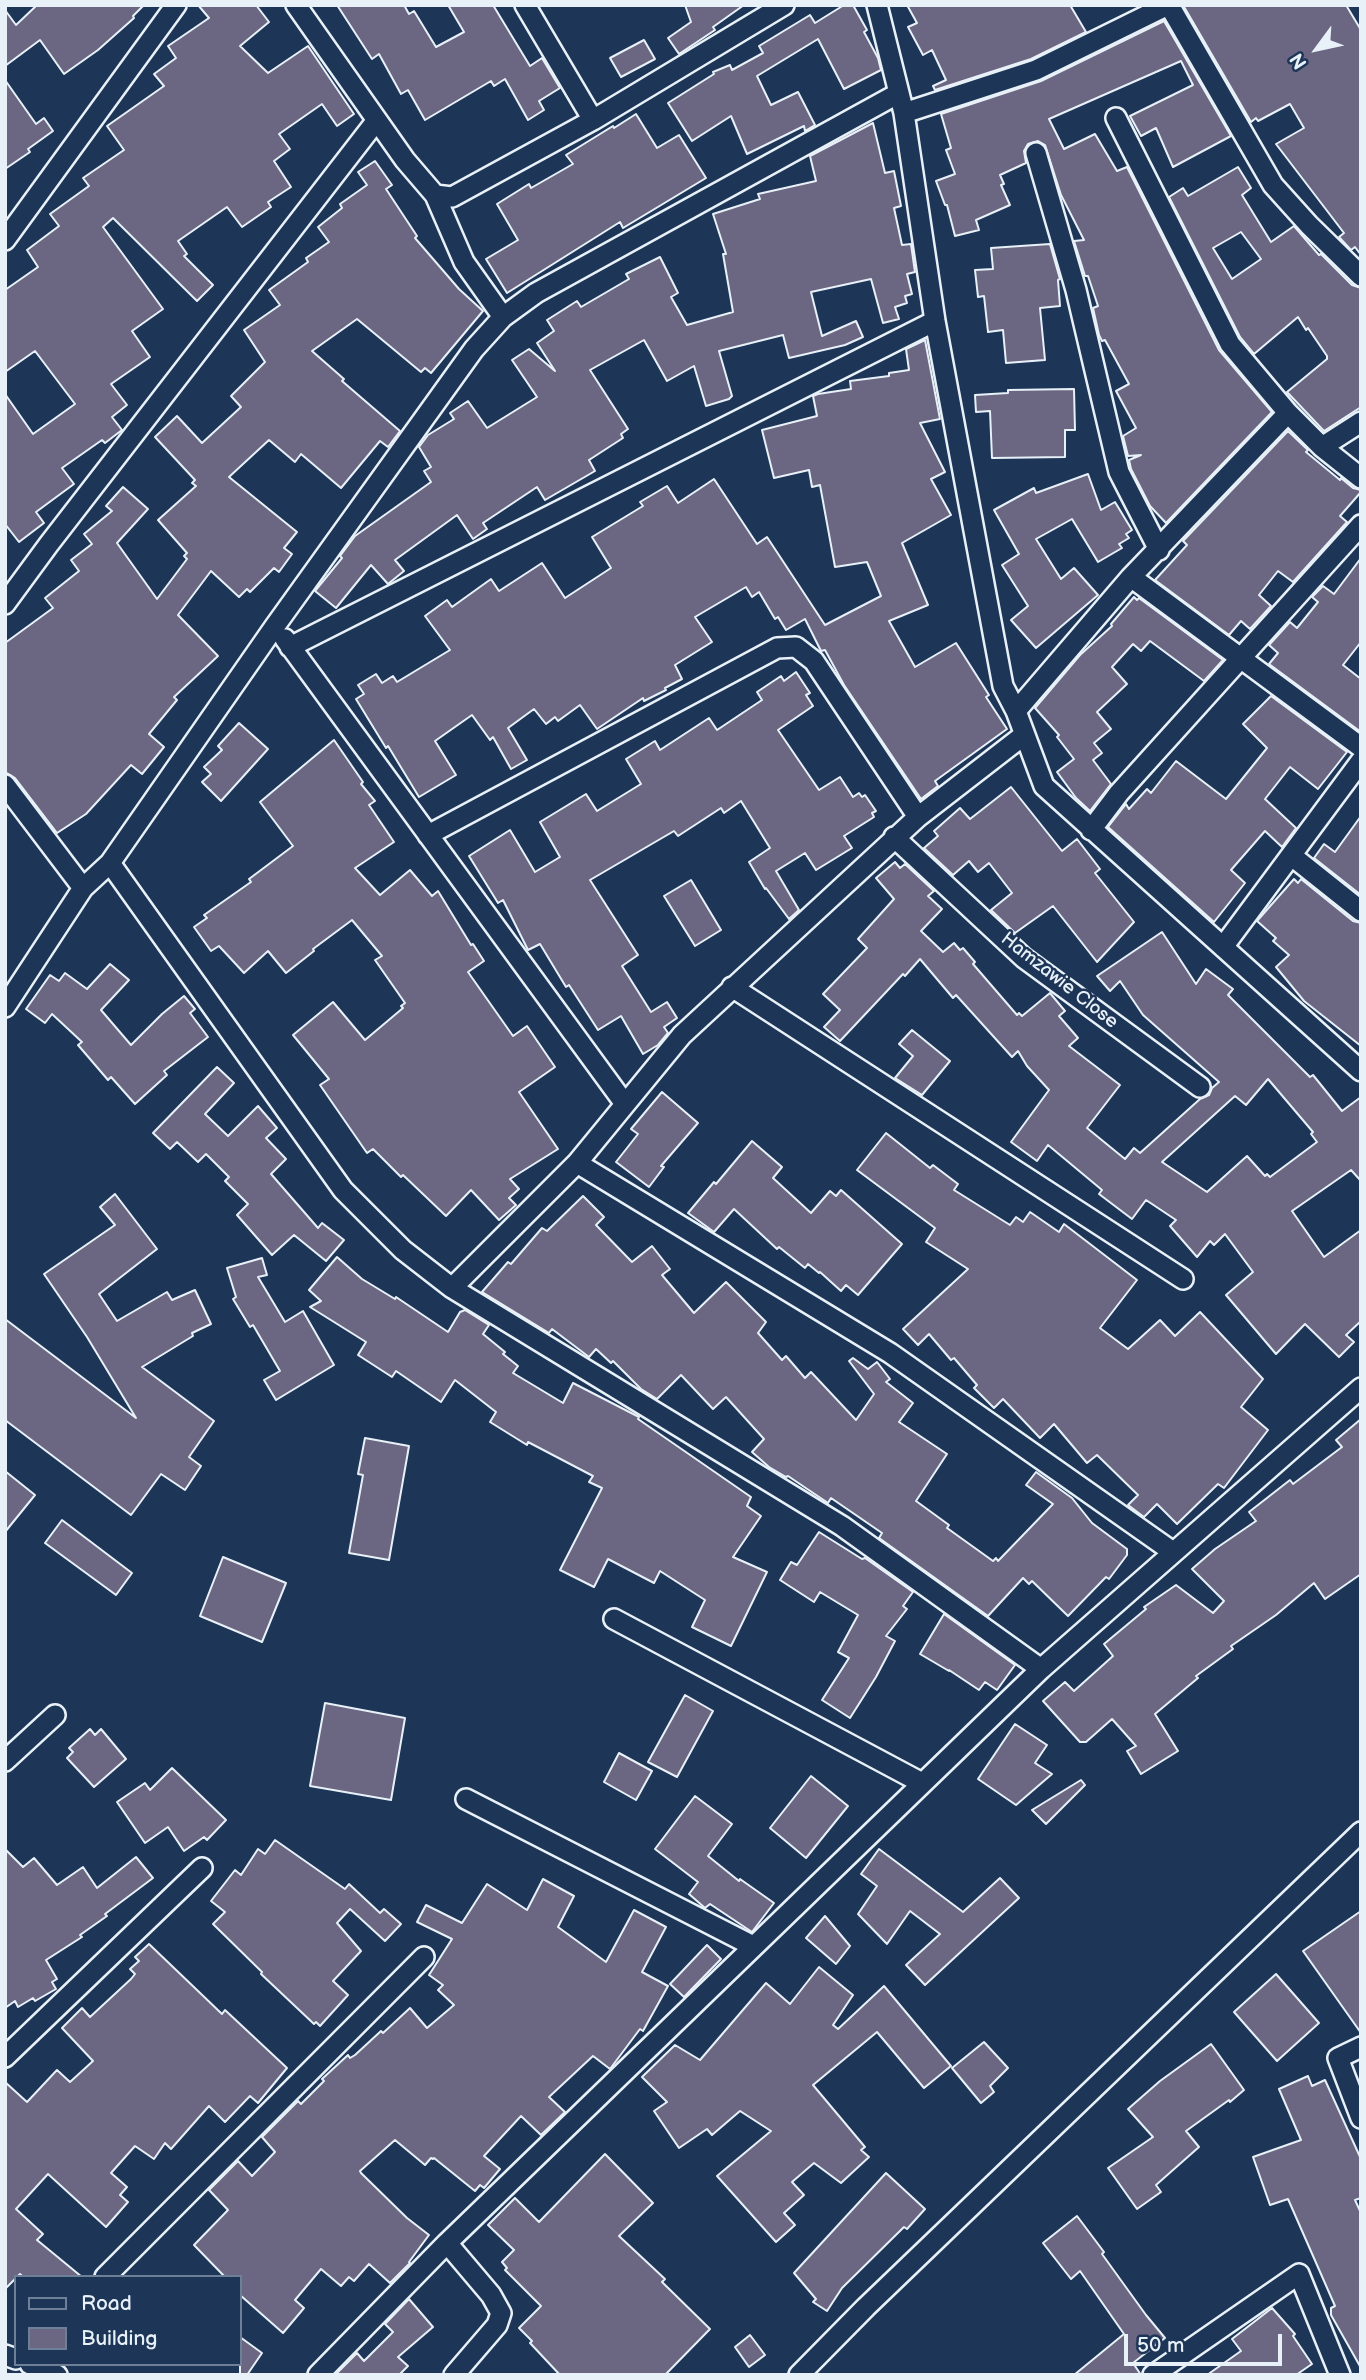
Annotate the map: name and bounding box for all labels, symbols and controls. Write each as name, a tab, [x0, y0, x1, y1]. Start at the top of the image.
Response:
north arrow	[1282, 14, 1352, 84]
text: N	[1285, 48, 1313, 73]
street label: Hamzawie Close	[996, 928, 1122, 1034]
legend	[14, 2275, 242, 2366]
text: Road	[81, 2291, 132, 2316]
scale bar	[1128, 2320, 1286, 2364]
text: Building	[81, 2326, 157, 2351]
text: 50 m	[1137, 2333, 1184, 2358]

